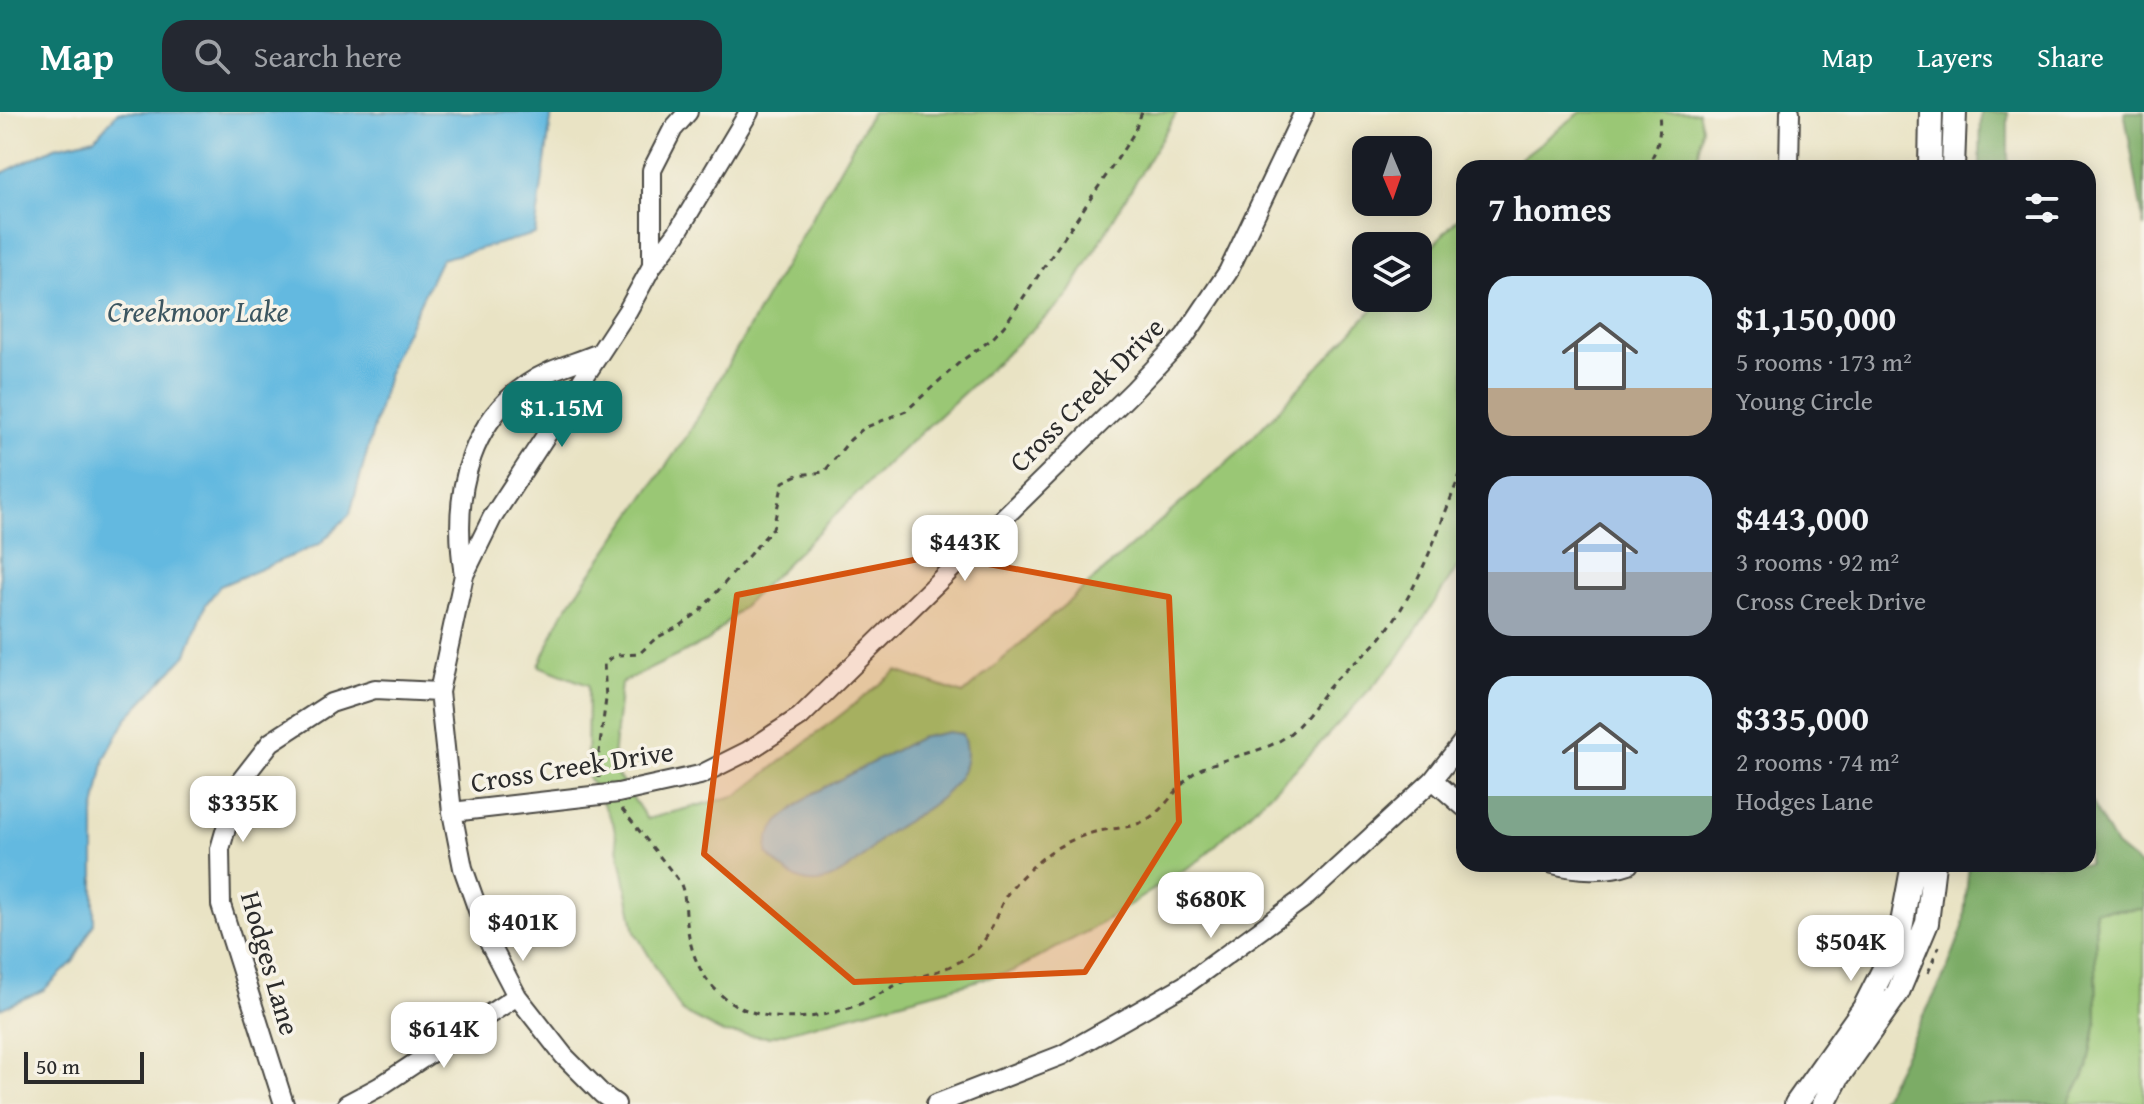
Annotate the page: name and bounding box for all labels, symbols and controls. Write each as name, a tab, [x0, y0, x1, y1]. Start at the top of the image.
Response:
search box	[162, 20, 722, 92]
text: Map	[40, 28, 114, 84]
icon: search	[190, 34, 234, 78]
text: Search here	[254, 34, 402, 78]
text: Map	[1822, 36, 1873, 77]
text: Layers	[1917, 36, 1993, 77]
text: Share	[2037, 36, 2104, 77]
north arrow	[1352, 136, 1432, 216]
map controls	[1352, 136, 1432, 312]
text: 7 homes	[1488, 184, 1612, 233]
icon: filters	[2020, 186, 2064, 230]
button: layers	[1352, 232, 1432, 312]
water label: Creekmoor Lake	[107, 289, 289, 333]
text: $1,150,000	[1736, 293, 1896, 342]
street label: Cross Creek Drive	[999, 307, 1173, 481]
icon: home	[1552, 308, 1648, 404]
text: 5 rooms · 173 m²	[1736, 342, 1912, 381]
pin: $1.15M	[497, 381, 627, 449]
text: Young Circle	[1736, 381, 1873, 420]
text: $1.15M	[520, 387, 604, 426]
text: $443,000	[1736, 493, 1869, 542]
icon: home	[1552, 508, 1648, 604]
pin: $443K	[909, 515, 1021, 583]
text: $443K	[930, 521, 1000, 560]
text: 3 rooms · 92 m²	[1736, 542, 1899, 581]
text: Cross Creek Drive	[1736, 581, 1926, 620]
text: $335,000	[1736, 693, 1869, 742]
icon: home	[1552, 708, 1648, 804]
street label: Cross Creek Drive	[468, 730, 676, 802]
text: 2 rooms · 74 m²	[1736, 742, 1899, 781]
pin: $335K	[187, 776, 299, 844]
text: Hodges Lane	[1736, 781, 1873, 820]
text: $335K	[208, 782, 278, 821]
pin: $680K	[1155, 872, 1267, 940]
text: $680K	[1176, 878, 1246, 917]
street label: Hodges Lane	[231, 886, 311, 1040]
pin: $401K	[467, 895, 579, 963]
text: $401K	[488, 901, 558, 940]
pin: $504K	[1795, 915, 1907, 983]
text: $504K	[1816, 921, 1886, 960]
pin: $614K	[388, 1002, 500, 1070]
text: $614K	[409, 1008, 479, 1047]
scale bar	[24, 1048, 144, 1084]
text: 50 m	[36, 1050, 80, 1082]

